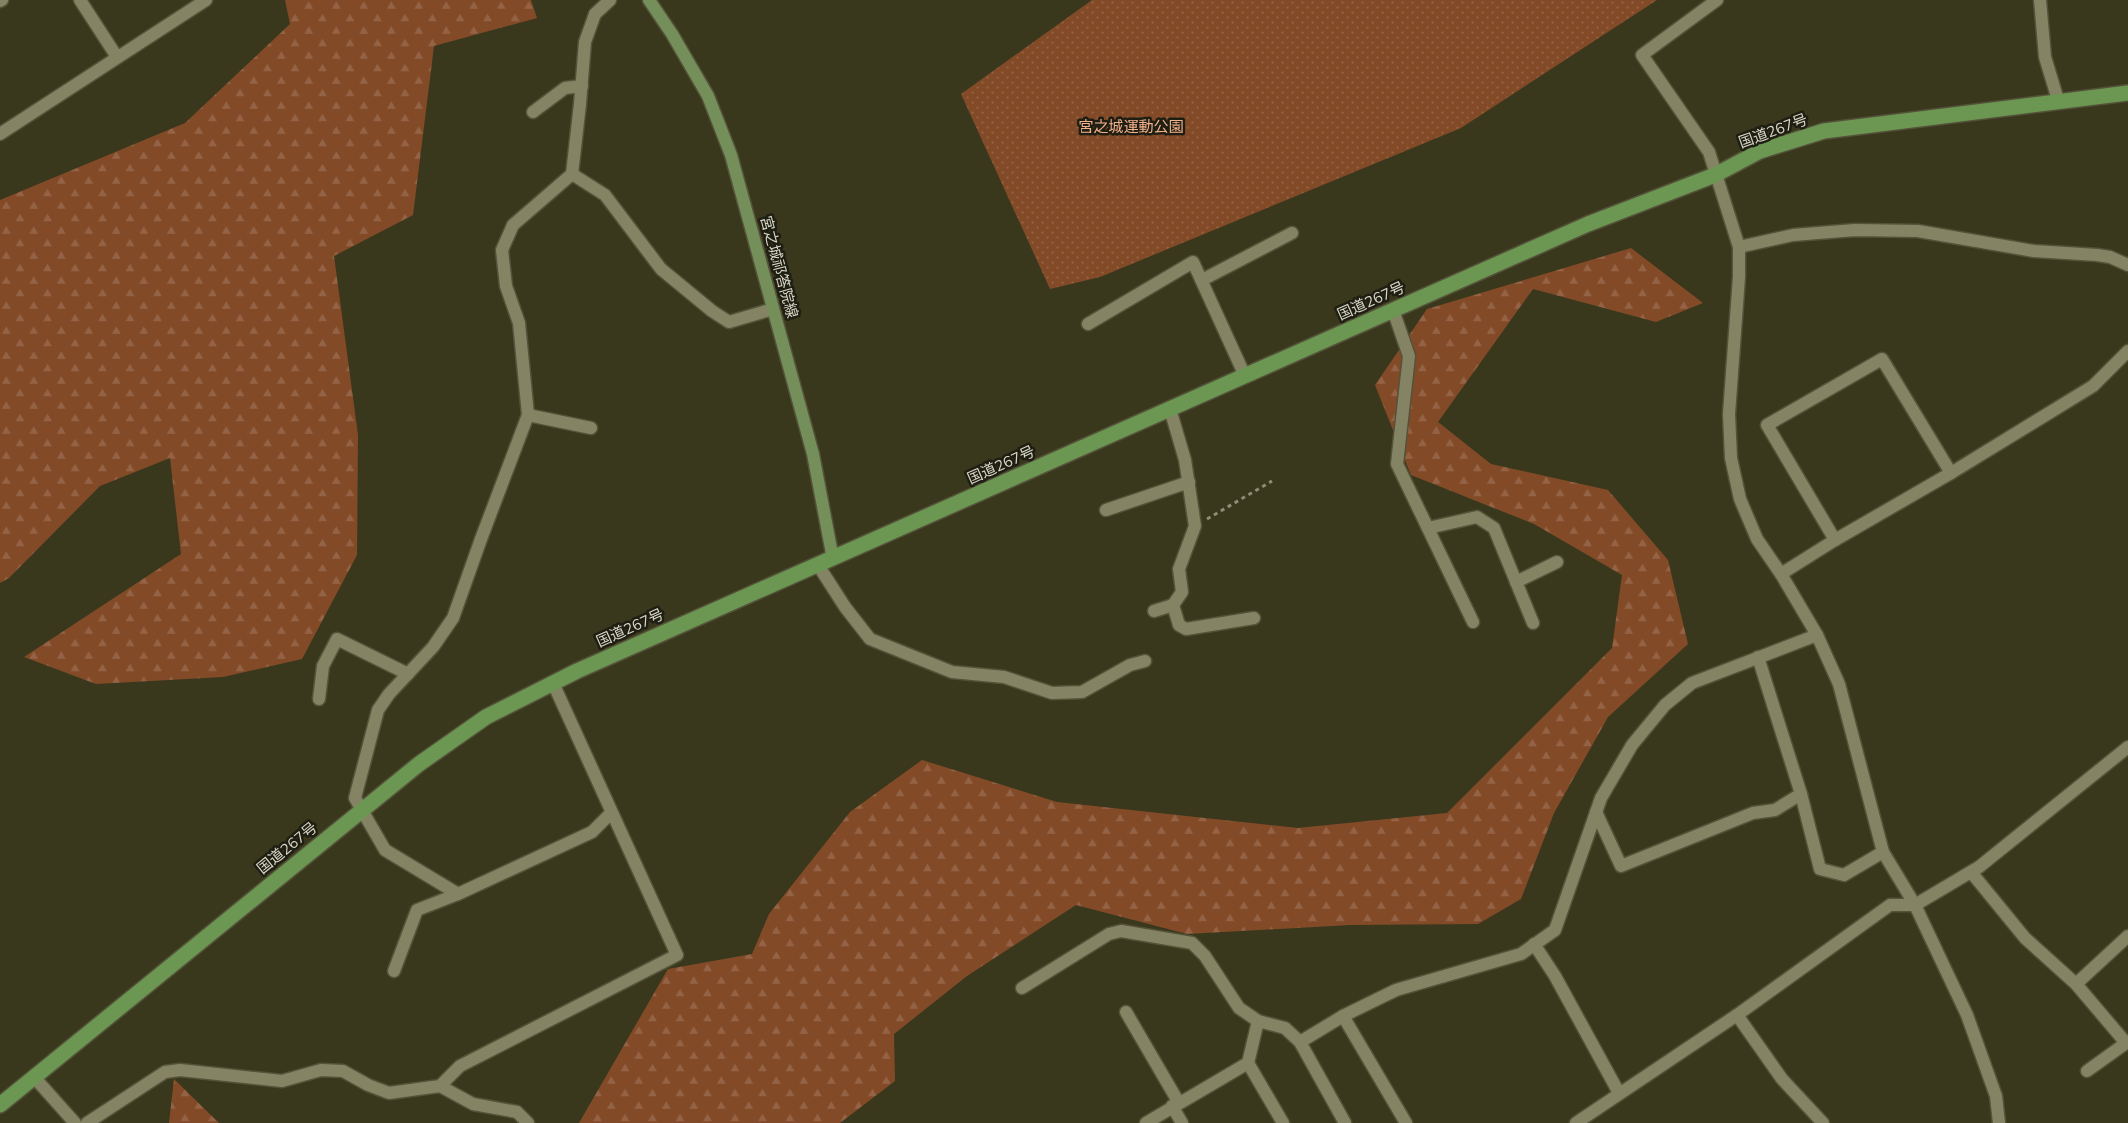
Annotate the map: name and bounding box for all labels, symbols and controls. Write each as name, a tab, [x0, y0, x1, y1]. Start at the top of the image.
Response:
street label: 国道267号	[1736, 109, 1810, 152]
park label: 宮之城運動公園	[1078, 117, 1184, 136]
street label: 宮之城祁答院線	[757, 214, 802, 320]
street label: 国道267号	[1334, 277, 1408, 324]
street label: 国道267号	[964, 441, 1038, 488]
street label: 国道267号	[593, 604, 667, 651]
street label: 国道267号	[253, 818, 321, 878]

